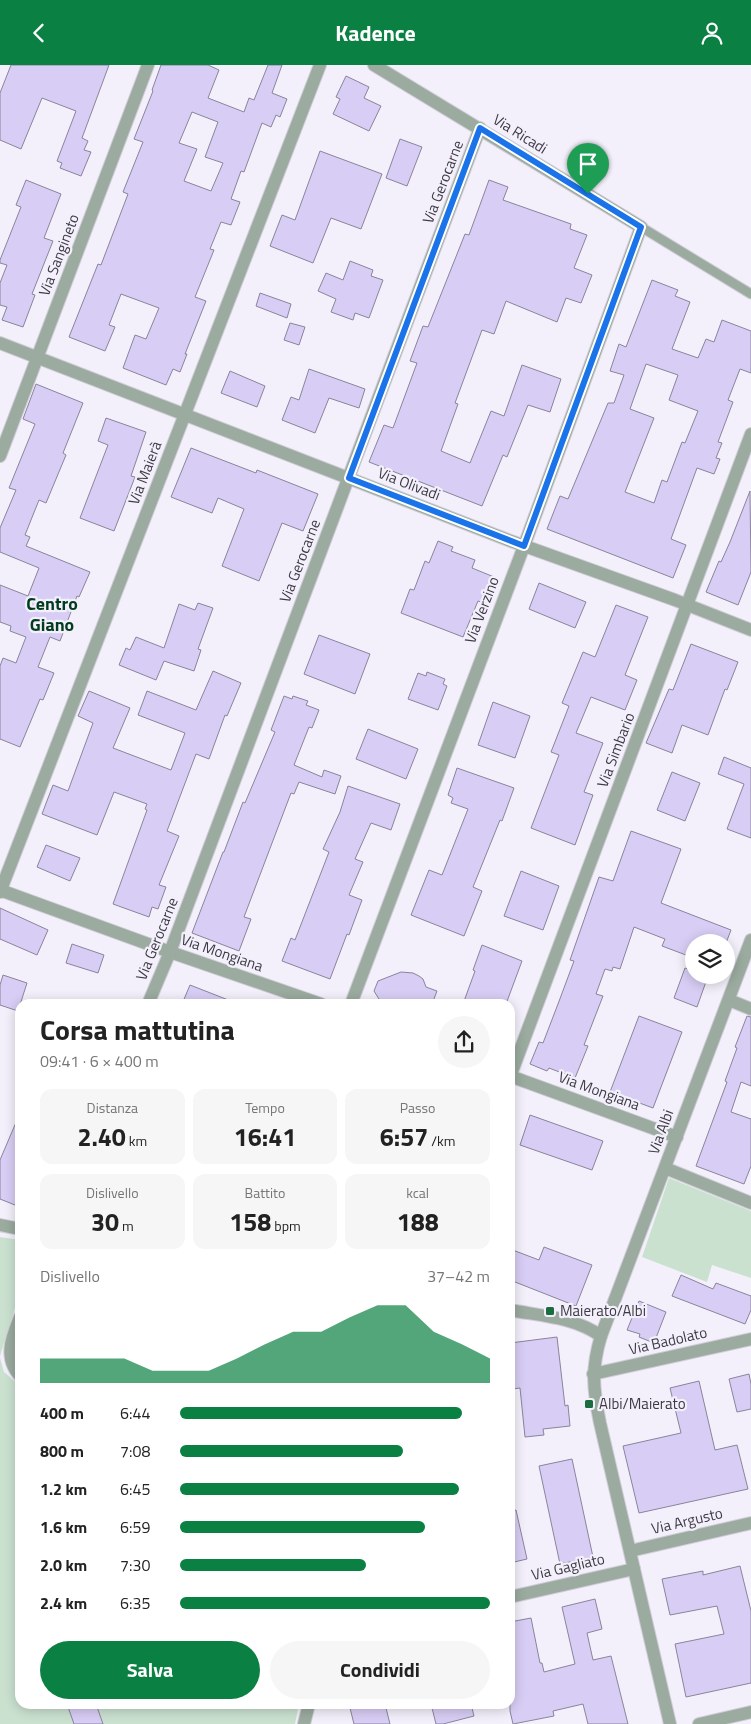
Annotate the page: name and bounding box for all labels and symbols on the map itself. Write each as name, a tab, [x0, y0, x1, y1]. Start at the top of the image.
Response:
street label: Via Ricadi	[488, 108, 552, 159]
street label: Via Gerocarne	[416, 137, 469, 227]
pin	[567, 143, 609, 194]
street label: Via Sangineto	[32, 210, 85, 299]
street label: Via Maierà	[122, 437, 167, 508]
street label: Via Olivadi	[375, 461, 444, 506]
street label: Via Gerocarne	[273, 516, 326, 606]
street label: Via Verzino	[458, 573, 505, 647]
district label: Centro Giano	[26, 590, 78, 638]
street label: Via Simbario	[591, 709, 640, 791]
street label: Via Gerocarne	[129, 894, 184, 984]
street label: Via Mongiana	[178, 928, 267, 977]
street label: Via Mongiana	[555, 1065, 644, 1116]
street label: Via Albi	[642, 1106, 679, 1158]
place label: Maierato/Albi	[560, 1299, 646, 1322]
marker: Maierato/Albi	[544, 1305, 556, 1317]
street label: Via Badolato	[627, 1320, 709, 1361]
place label: Albi/Maierato	[599, 1392, 686, 1415]
marker: Albi/Maierato	[583, 1398, 595, 1410]
street label: Via Argusto	[649, 1501, 725, 1540]
street label: Via Gagliato	[529, 1547, 607, 1586]

